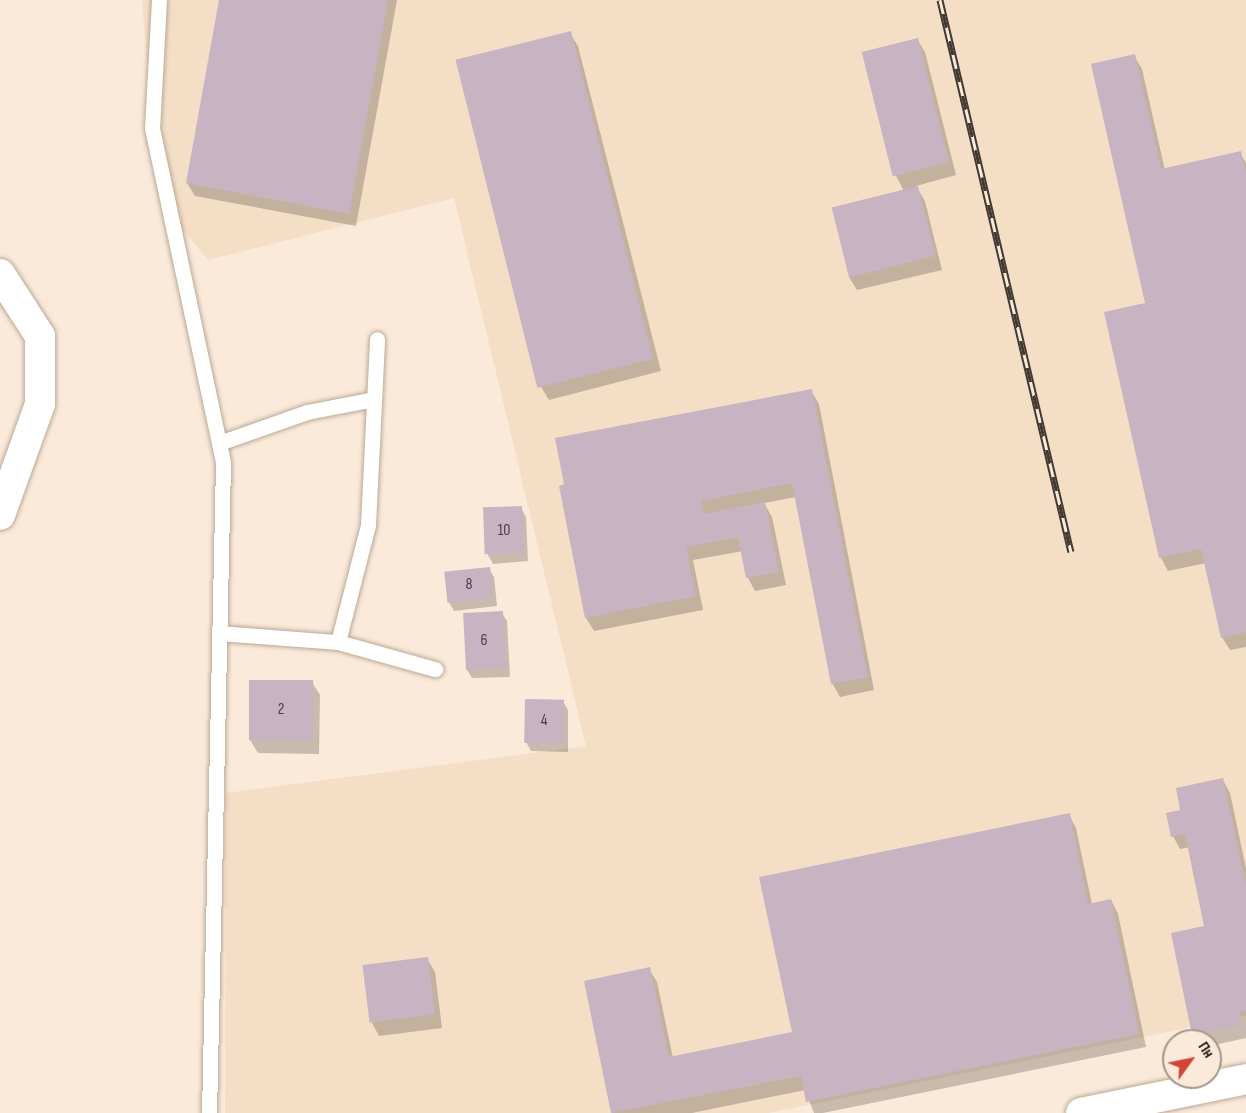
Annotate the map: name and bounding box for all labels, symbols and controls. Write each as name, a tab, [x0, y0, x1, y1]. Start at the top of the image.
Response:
house number: 10	[498, 521, 510, 541]
house number: 8	[465, 575, 473, 595]
house number: 6	[480, 631, 488, 651]
house number: 2	[278, 700, 284, 720]
house number: 4	[541, 711, 547, 731]
north arrow	[1162, 1029, 1222, 1089]
text: Пн	[1194, 1038, 1218, 1062]

